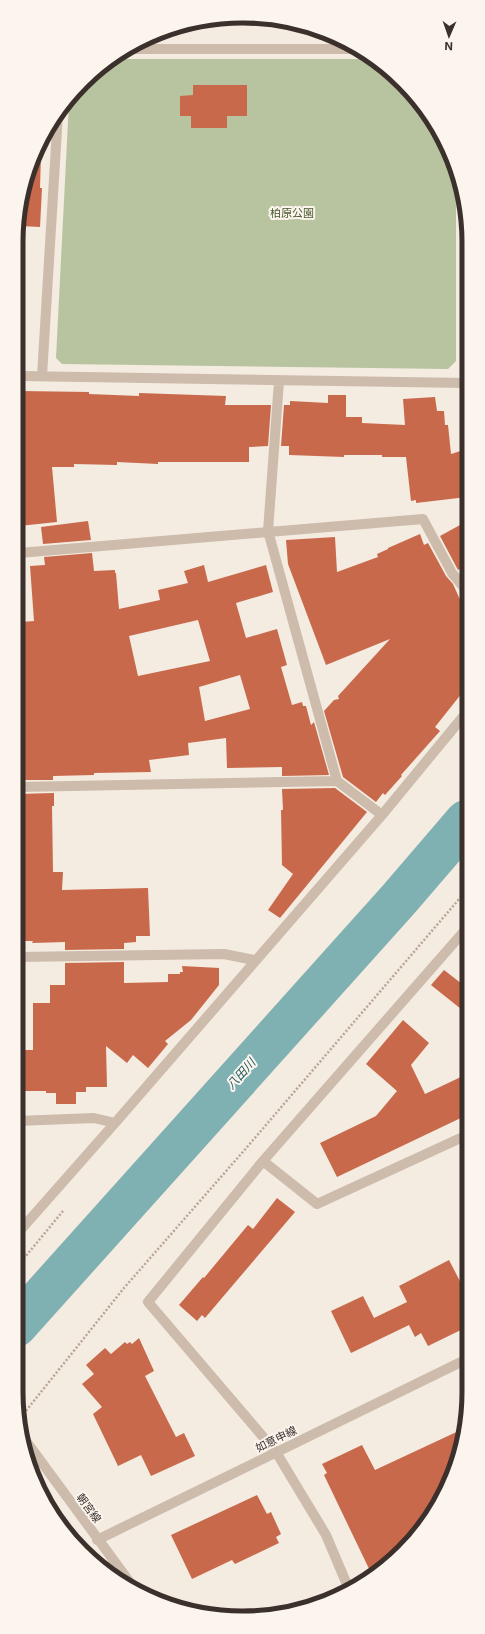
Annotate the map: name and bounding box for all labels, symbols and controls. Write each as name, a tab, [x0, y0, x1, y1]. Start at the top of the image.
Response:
north arrow	[429, 16, 469, 56]
text: N	[444, 39, 453, 53]
park label: 柏原公園	[270, 206, 314, 220]
water label: 八田川	[223, 1054, 260, 1092]
street label: 如意申線	[253, 1423, 299, 1455]
street label: 朝宮線	[74, 1491, 104, 1525]

